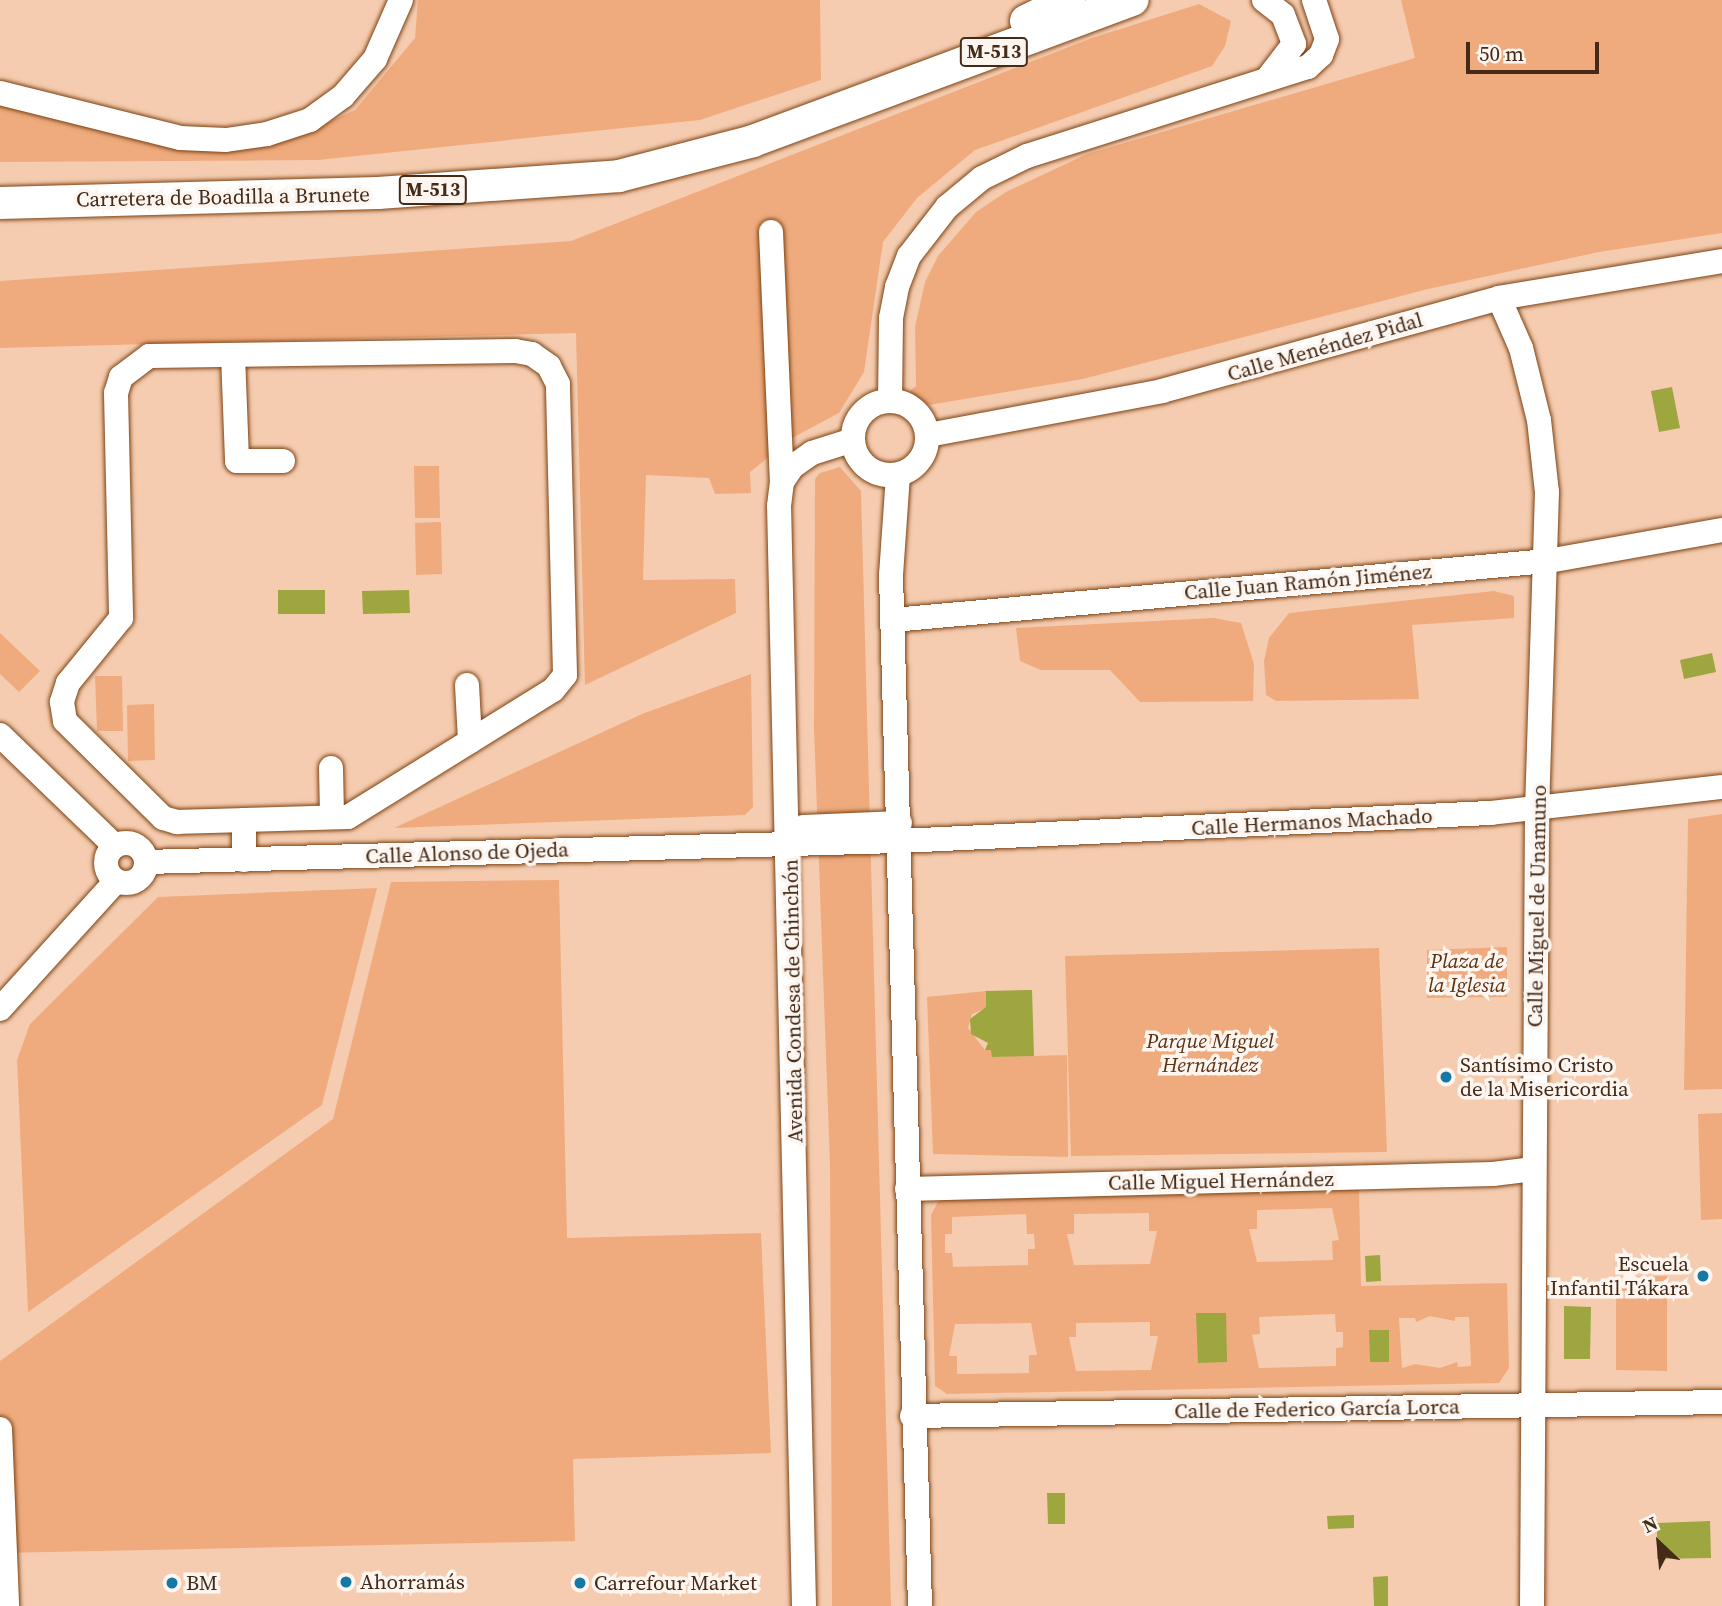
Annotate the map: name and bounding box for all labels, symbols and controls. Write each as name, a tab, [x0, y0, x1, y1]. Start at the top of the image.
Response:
scale bar	[1470, 28, 1603, 72]
road number: M-513	[959, 36, 1029, 68]
text: 50 m	[1479, 39, 1524, 68]
road number: M-513	[398, 174, 468, 206]
street label: Carretera de Boadilla a Brunete	[76, 182, 370, 212]
street label: Calle Menéndez Pidal	[1224, 307, 1426, 387]
street label: Calle Juan Ramón Jiménez	[1183, 559, 1433, 605]
street label: Calle Miguel de Unamuno	[1522, 785, 1552, 1027]
street label: Calle Hermanos Machado	[1191, 803, 1433, 841]
street label: Calle Alonso de Ojeda	[365, 837, 569, 869]
street label: Avenida Condesa de Chinchón	[778, 859, 808, 1143]
park label: Plaza de la Iglesia	[1428, 948, 1506, 998]
park label: Parque Miguel Hernández	[1146, 1028, 1274, 1078]
place label: Santísimo Cristo de la Misericordia	[1460, 1052, 1629, 1102]
marker: Santísimo Cristo de la Misericordia	[1438, 1069, 1454, 1085]
street label: Calle Miguel Hernández	[1108, 1166, 1334, 1196]
place label: Escuela Infantil Tákara	[1550, 1251, 1689, 1301]
marker: Escuela Infantil Tákara	[1695, 1268, 1711, 1284]
street label: Calle de Federico García Lorca	[1174, 1394, 1460, 1424]
north arrow	[1624, 1508, 1694, 1578]
text: N	[1638, 1509, 1662, 1539]
place label: Ahorramás	[360, 1569, 465, 1595]
place label: BM	[186, 1570, 218, 1596]
place label: Carrefour Market	[594, 1570, 757, 1596]
marker: Ahorramás	[338, 1574, 354, 1590]
marker: BM	[164, 1575, 180, 1591]
marker: Carrefour Market	[572, 1575, 588, 1591]

